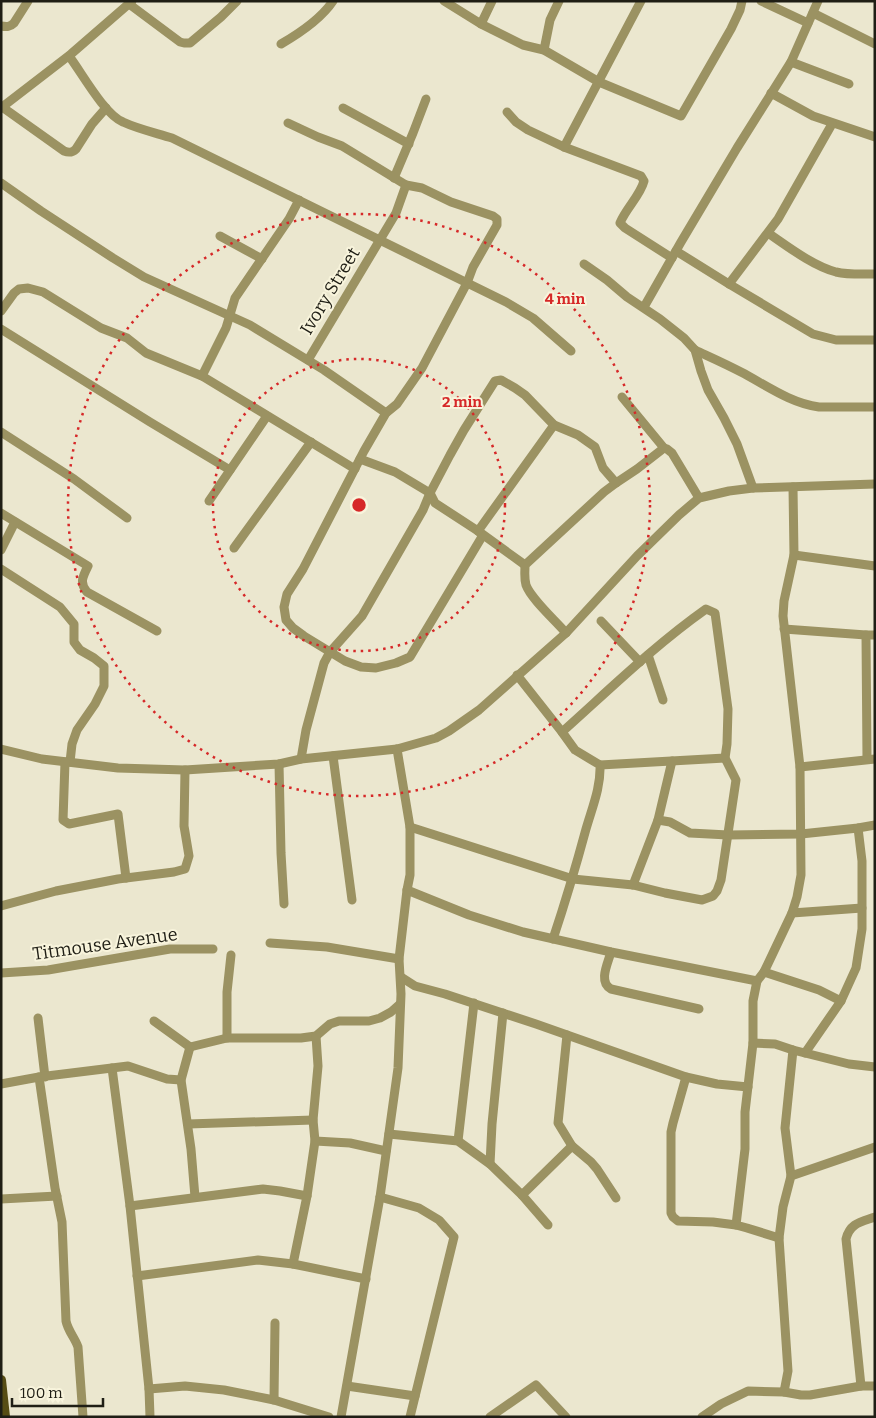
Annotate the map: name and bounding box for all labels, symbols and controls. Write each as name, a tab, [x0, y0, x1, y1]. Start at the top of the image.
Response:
street label: Ivory Street	[295, 243, 365, 338]
text: 4 min	[545, 290, 586, 308]
text: 2 min	[442, 393, 482, 411]
centre of rings	[350, 496, 368, 514]
street label: Titmouse Avenue	[31, 923, 179, 965]
scale bar	[12, 1376, 104, 1408]
text: 100 m	[20, 1384, 63, 1402]

